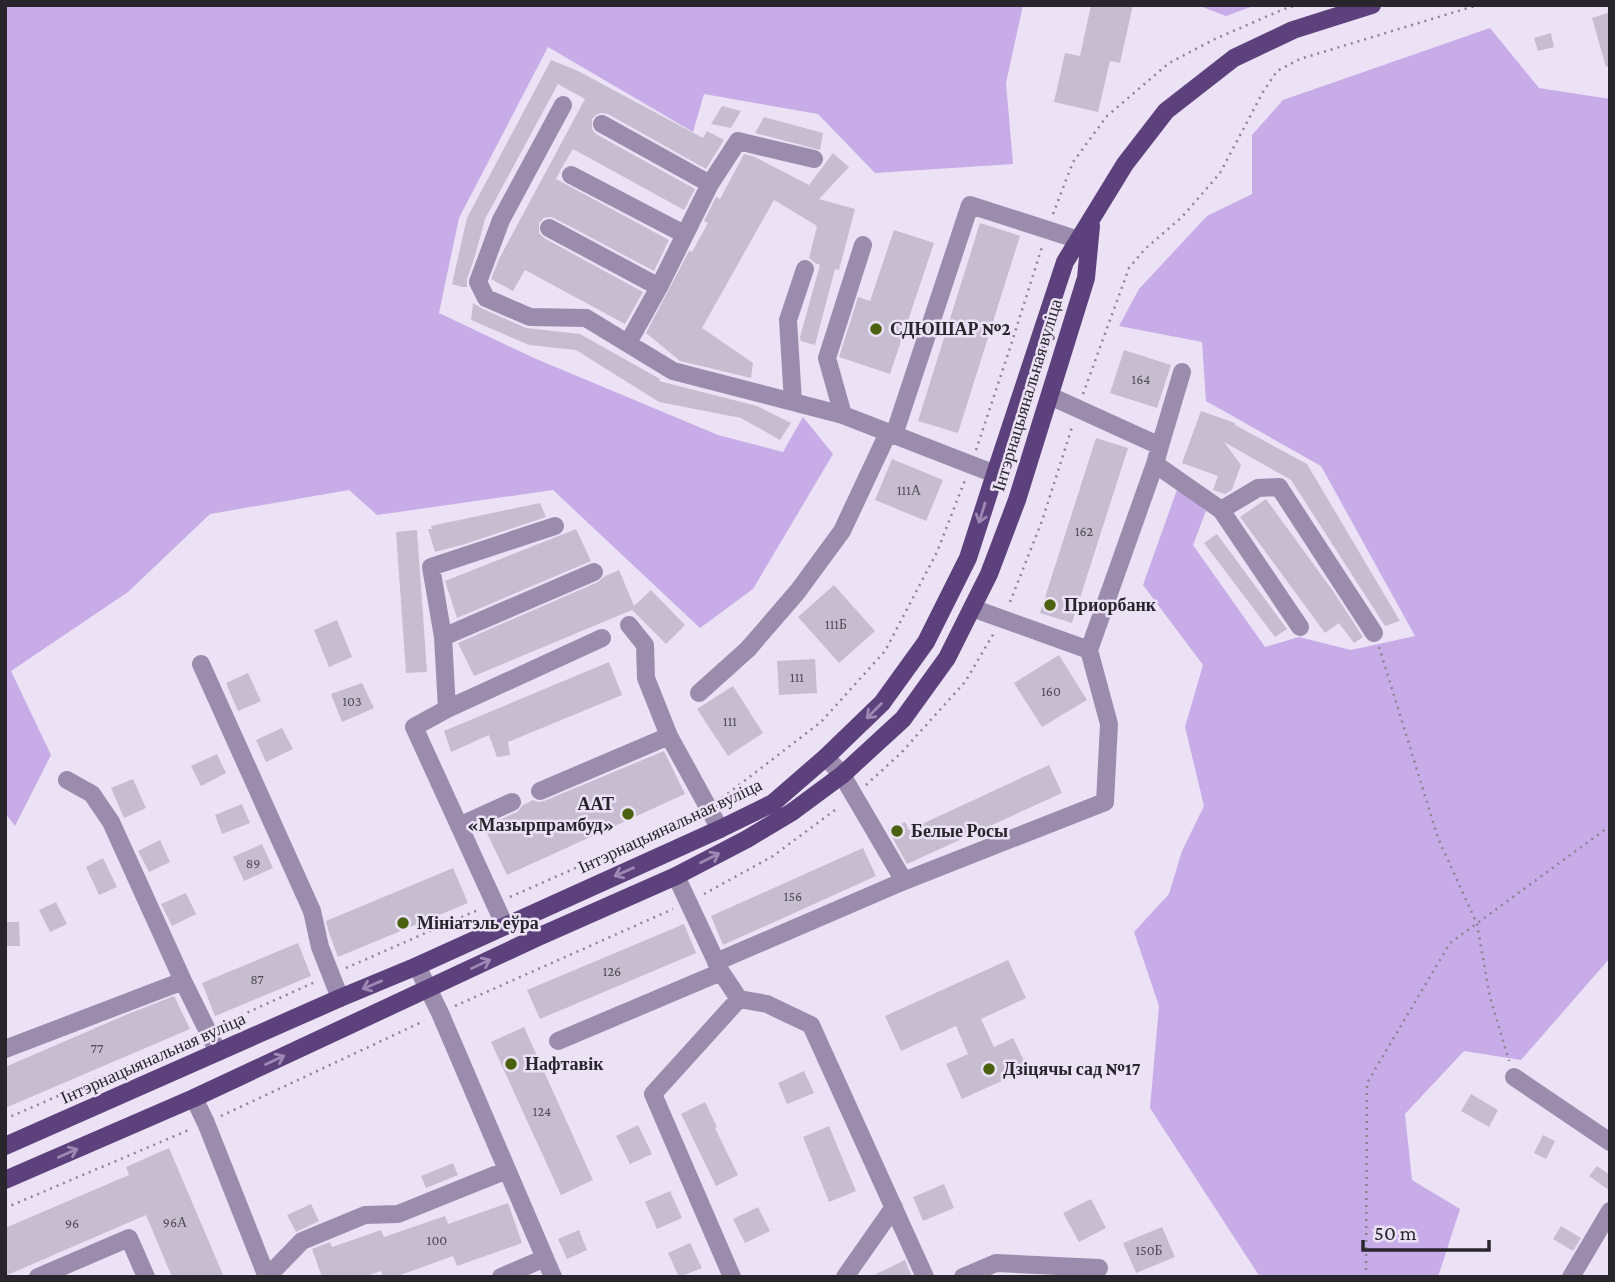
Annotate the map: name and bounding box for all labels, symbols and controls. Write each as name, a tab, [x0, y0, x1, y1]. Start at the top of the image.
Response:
street label: Інтэрнацыянальная вуліца	[988, 296, 1066, 494]
place label: СДЮШАР №2	[890, 319, 1011, 339]
marker: СДЮШАР №2	[868, 321, 884, 337]
house number: 164	[1132, 371, 1150, 387]
house number: 111А	[897, 482, 922, 498]
one-way arrow	[975, 502, 988, 524]
house number: 162	[1075, 523, 1093, 539]
place label: Приорбанк	[1064, 595, 1157, 615]
marker: Приорбанк	[1042, 597, 1058, 613]
house number: 111Б	[825, 616, 847, 632]
house number: 111	[790, 669, 804, 685]
house number: 160	[1041, 683, 1061, 699]
house number: 103	[342, 693, 362, 709]
one-way arrow	[866, 702, 883, 719]
house number: 111	[723, 713, 737, 729]
street label: Інтэрнацыянальная вуліца	[575, 775, 765, 877]
place label: ААТ «Мазырпрамбуд»	[467, 794, 614, 835]
marker: ААТ «Мазырпрамбуд»	[620, 806, 636, 822]
place label: Белые Росы	[911, 821, 1008, 841]
marker: Белые Росы	[889, 823, 905, 839]
one-way arrow	[699, 851, 720, 865]
house number: 89	[246, 855, 260, 871]
one-way arrow	[614, 866, 635, 879]
house number: 156	[784, 888, 802, 904]
place label: Мініатэль еўра	[417, 913, 539, 933]
marker: Мініатэль еўра	[395, 915, 411, 931]
one-way arrow	[470, 957, 492, 970]
house number: 126	[603, 963, 621, 979]
house number: 87	[250, 971, 264, 987]
one-way arrow	[361, 979, 383, 992]
street label: Інтэрнацыянальная вуліца	[57, 1008, 249, 1108]
house number: 77	[91, 1040, 104, 1056]
one-way arrow	[264, 1053, 285, 1066]
place label: Нафтавік	[525, 1054, 604, 1074]
marker: Нафтавік	[503, 1056, 519, 1072]
place label: Дзіцячы сад №17	[1003, 1059, 1141, 1079]
marker: Дзіцячы сад №17	[981, 1061, 997, 1077]
house number: 124	[533, 1103, 551, 1119]
one-way arrow	[56, 1146, 78, 1159]
scale bar	[1363, 1208, 1489, 1252]
house number: 96А	[163, 1214, 188, 1230]
house number: 96	[65, 1215, 79, 1231]
text: 50 m	[1374, 1221, 1417, 1245]
house number: 100	[427, 1232, 447, 1248]
house number: 150Б	[1135, 1242, 1163, 1258]

